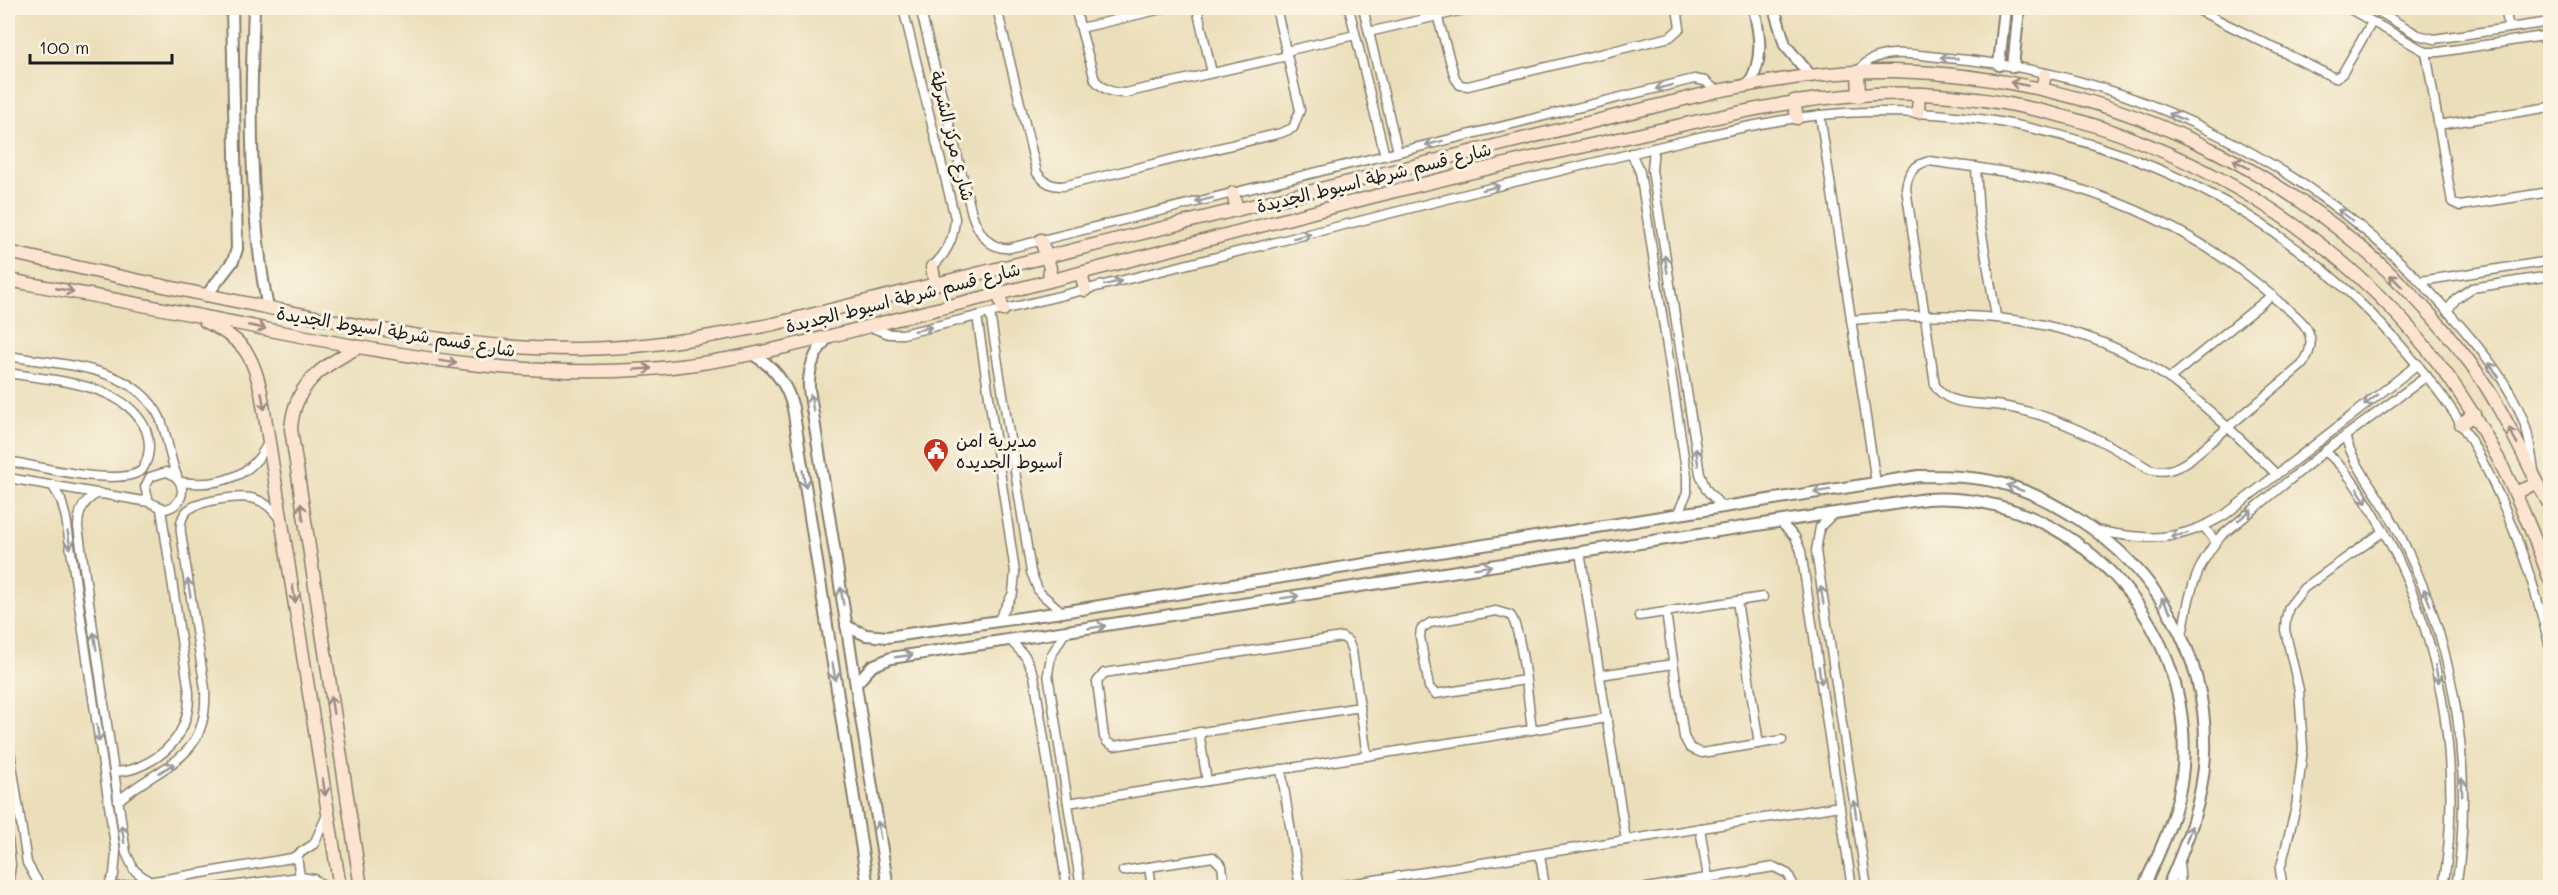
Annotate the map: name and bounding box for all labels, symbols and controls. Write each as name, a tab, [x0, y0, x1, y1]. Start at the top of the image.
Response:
scale bar	[30, 27, 172, 65]
text: 100 m	[39, 35, 89, 59]
one-way arrow	[1939, 52, 1959, 63]
street label: شارع مركز الشرطة	[924, 68, 981, 204]
one-way arrow	[2010, 78, 2029, 90]
one-way arrow	[1655, 81, 1674, 93]
one-way arrow	[2168, 111, 2187, 122]
street label: شارع قسم شرطة اسيوط الجديدة	[1254, 136, 1495, 221]
one-way arrow	[1424, 138, 1443, 150]
one-way arrow	[2233, 158, 2250, 170]
one-way arrow	[1481, 182, 1500, 194]
one-way arrow	[1194, 195, 1213, 207]
one-way arrow	[2337, 208, 2353, 221]
one-way arrow	[1292, 229, 1311, 241]
one-way arrow	[1661, 255, 1672, 274]
street label: شارع قسم شرطة اسيوط الجديدة	[783, 256, 1024, 341]
one-way arrow	[2389, 274, 2404, 289]
one-way arrow	[1103, 276, 1122, 288]
one-way arrow	[55, 285, 74, 296]
street label: شارع قسم شرطة اسيوط الجديدة	[275, 300, 517, 365]
one-way arrow	[246, 322, 266, 333]
one-way arrow	[913, 323, 932, 335]
one-way arrow	[438, 357, 458, 368]
one-way arrow	[2488, 362, 2500, 379]
one-way arrow	[632, 364, 652, 375]
one-way arrow	[258, 391, 269, 411]
one-way arrow	[806, 394, 817, 413]
one-way arrow	[2364, 394, 2380, 407]
one-way arrow	[2507, 427, 2518, 445]
place label: مديرية امن أسيوط الجديده	[956, 428, 1063, 473]
public building icon: مديرية امن أسيوط الجديده	[921, 436, 951, 474]
one-way arrow	[1692, 447, 1703, 467]
one-way arrow	[798, 469, 809, 488]
one-way arrow	[2006, 482, 2025, 493]
one-way arrow	[1813, 486, 1833, 497]
one-way arrow	[2356, 487, 2368, 504]
one-way arrow	[297, 503, 308, 523]
one-way arrow	[2237, 509, 2253, 522]
one-way arrow	[63, 530, 74, 550]
one-way arrow	[2170, 530, 2189, 542]
one-way arrow	[1472, 562, 1492, 573]
one-way arrow	[183, 579, 194, 599]
one-way arrow	[289, 583, 300, 603]
one-way arrow	[836, 586, 847, 606]
one-way arrow	[1817, 586, 1828, 606]
one-way arrow	[2421, 588, 2432, 606]
one-way arrow	[1279, 591, 1299, 602]
one-way arrow	[2159, 597, 2171, 614]
one-way arrow	[1087, 621, 1107, 632]
one-way arrow	[89, 632, 100, 651]
one-way arrow	[894, 650, 914, 661]
one-way arrow	[829, 661, 840, 681]
one-way arrow	[1815, 664, 1826, 684]
one-way arrow	[2432, 664, 2443, 684]
one-way arrow	[327, 696, 338, 716]
one-way arrow	[93, 723, 104, 742]
one-way arrow	[158, 762, 175, 774]
one-way arrow	[318, 776, 329, 796]
one-way arrow	[2457, 778, 2468, 798]
one-way arrow	[1849, 800, 1860, 819]
one-way arrow	[873, 820, 884, 840]
one-way arrow	[117, 825, 128, 844]
one-way arrow	[2185, 825, 2196, 843]

